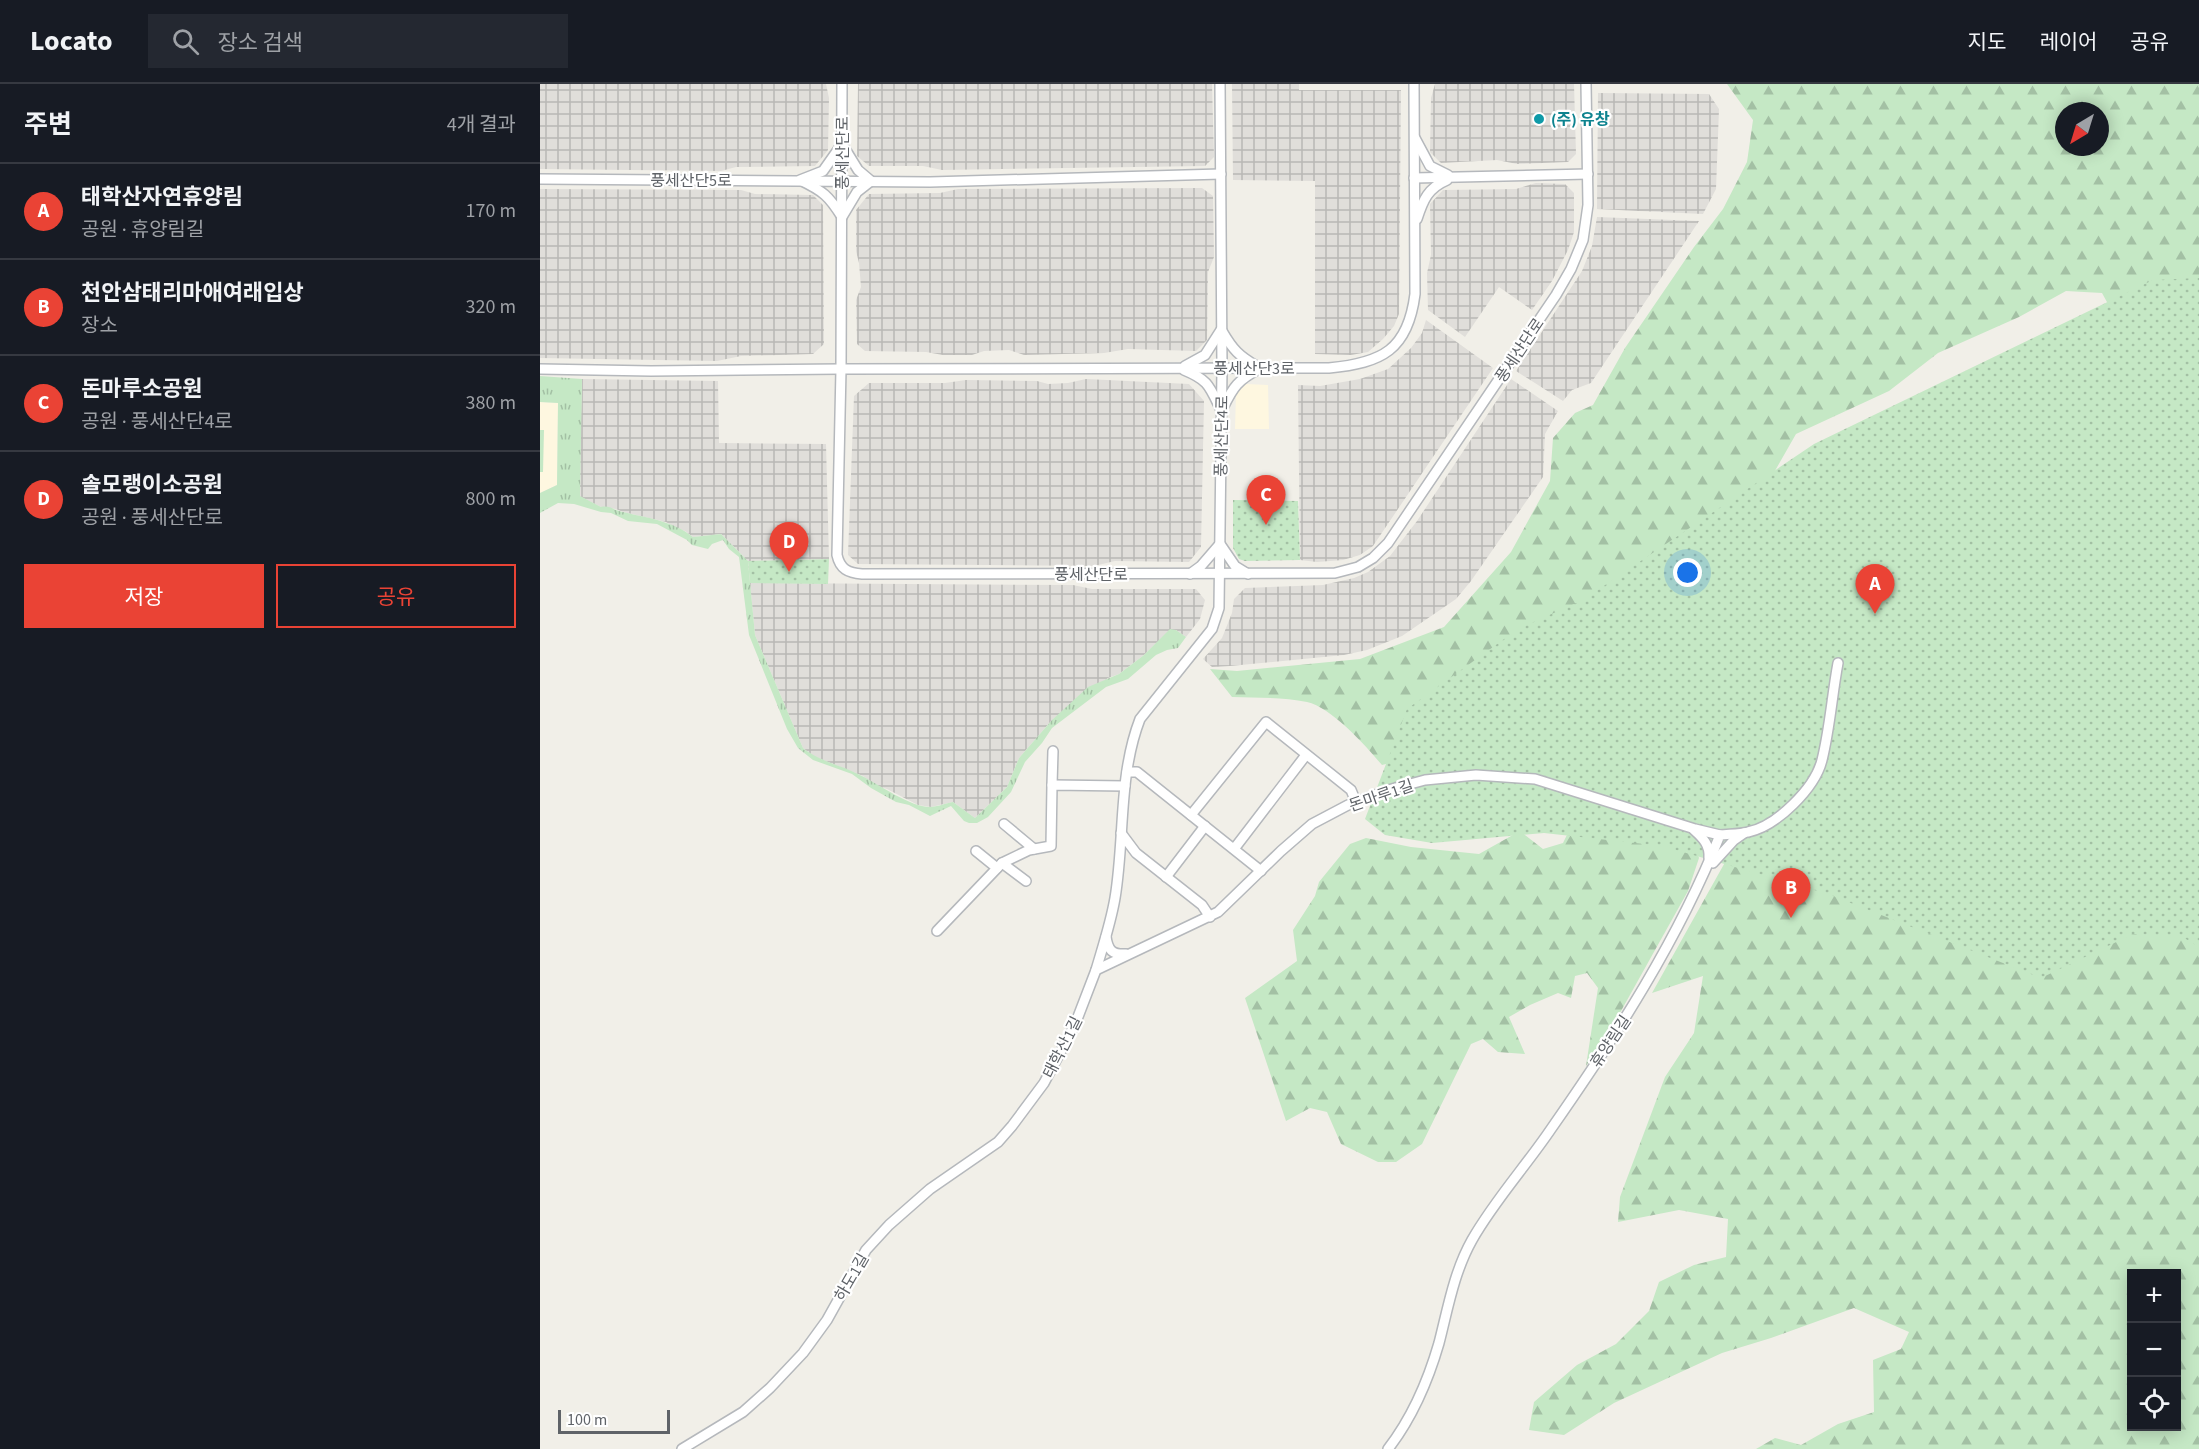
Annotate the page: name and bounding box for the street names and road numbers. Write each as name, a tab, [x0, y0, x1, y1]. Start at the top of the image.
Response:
street label: 풍세산단로	[832, 116, 854, 190]
street label: 풍세산단5로	[650, 170, 732, 192]
street label: 풍세산단로	[1490, 314, 1550, 387]
street label: 풍세산단3로	[1213, 358, 1295, 380]
street label: 풍세산단4로	[1210, 395, 1234, 477]
street label: 풍세산단로	[1054, 564, 1128, 586]
street label: 돈마루1길	[1346, 775, 1417, 817]
street label: 휴양림길	[1585, 1011, 1636, 1072]
street label: 태학산1길	[1038, 1013, 1088, 1082]
street label: 하도1길	[829, 1249, 874, 1306]

